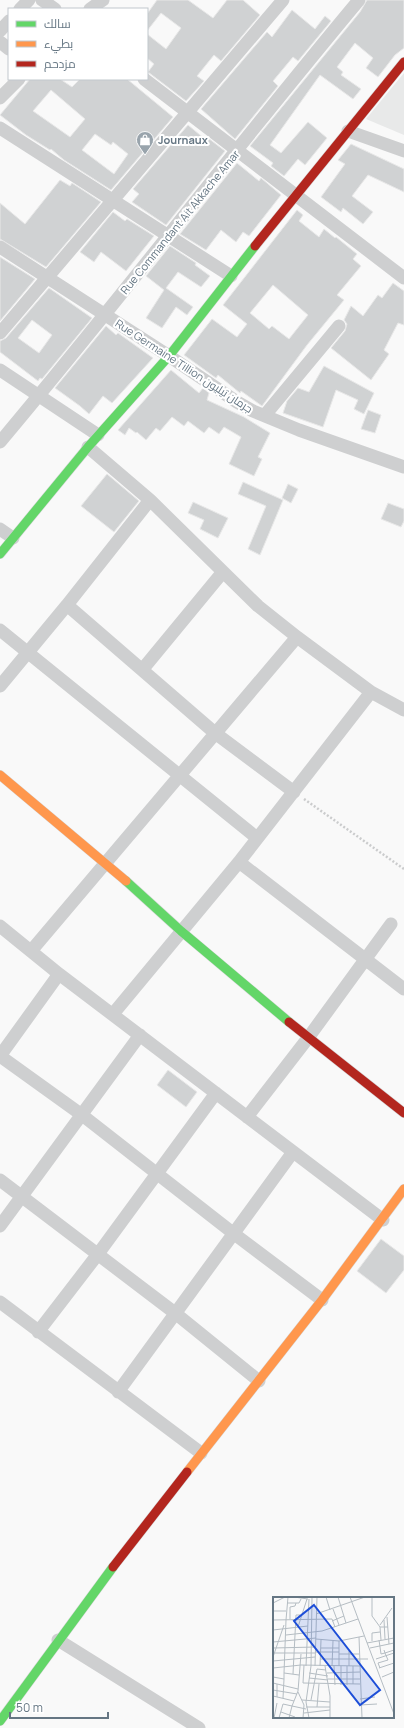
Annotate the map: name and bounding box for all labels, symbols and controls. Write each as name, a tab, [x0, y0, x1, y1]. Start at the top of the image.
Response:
legend	[8, 8, 148, 80]
text: سالك	[44, 15, 71, 32]
text: بطيء	[44, 35, 73, 54]
text: مزدحم	[44, 55, 76, 72]
shop icon: Journaux	[135, 130, 155, 155]
place label: Journaux	[158, 132, 208, 147]
street label: Rue Commandant Ait Akkache Amar	[117, 147, 242, 297]
street label: Rue Germaine Tillion جرمان تيليون	[113, 315, 256, 416]
inset map	[273, 1597, 394, 1718]
scale bar	[10, 1694, 108, 1720]
text: 50 m	[16, 1699, 43, 1716]

